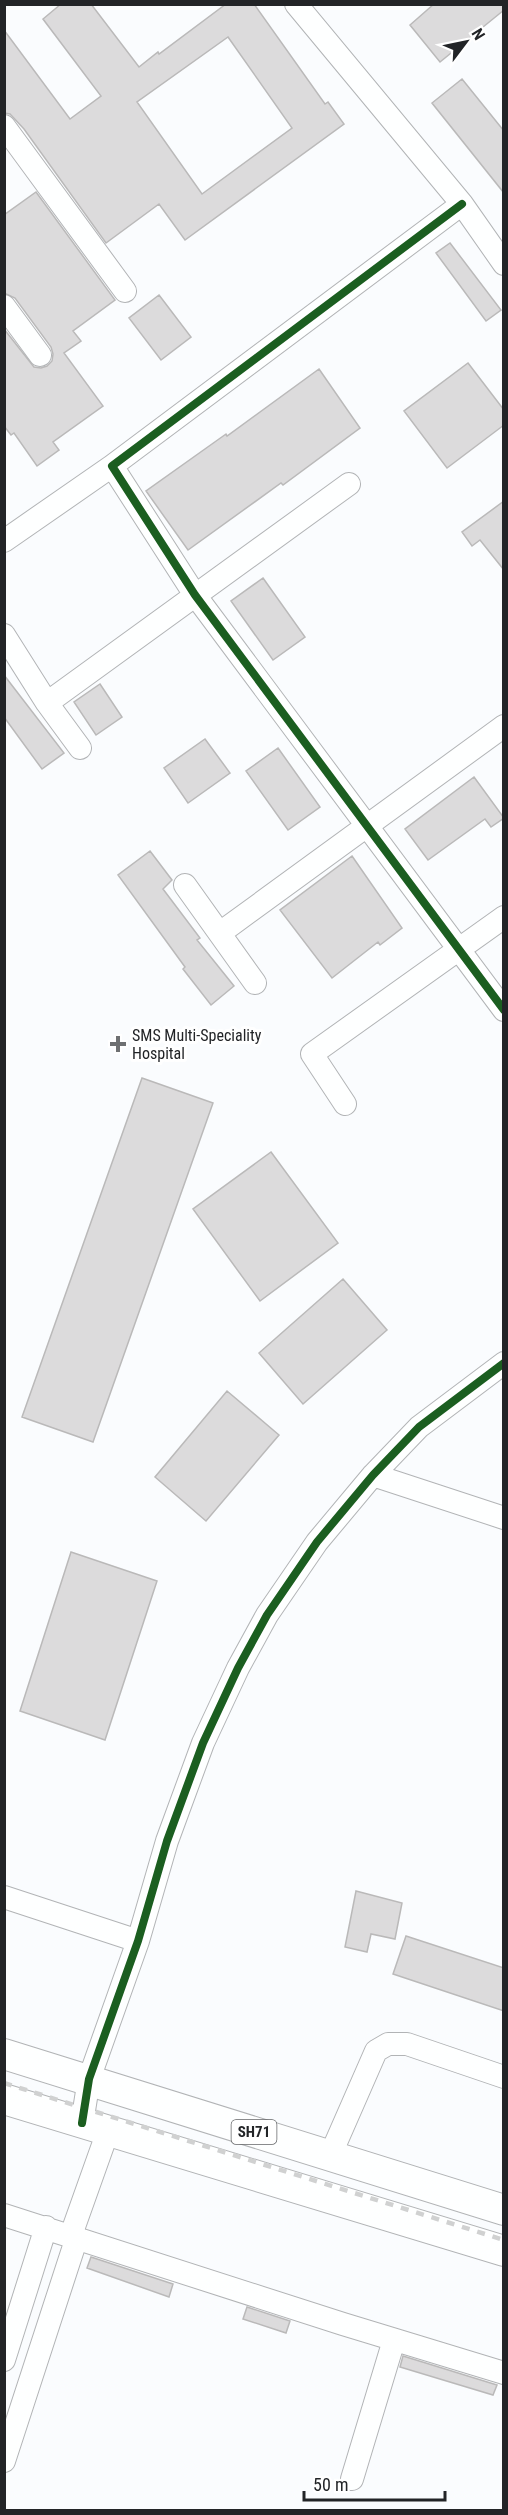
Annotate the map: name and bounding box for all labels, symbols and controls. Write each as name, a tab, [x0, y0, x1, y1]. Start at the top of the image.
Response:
north arrow	[436, 12, 496, 72]
text: N	[468, 25, 489, 44]
place label: SMS Multi-Speciality Hospital	[132, 1026, 262, 1063]
marker: SMS Multi-Speciality Hospital	[109, 1035, 127, 1053]
road number: SH71	[232, 2120, 276, 2144]
scale bar	[304, 2464, 445, 2502]
text: 50 m	[313, 2474, 348, 2495]

